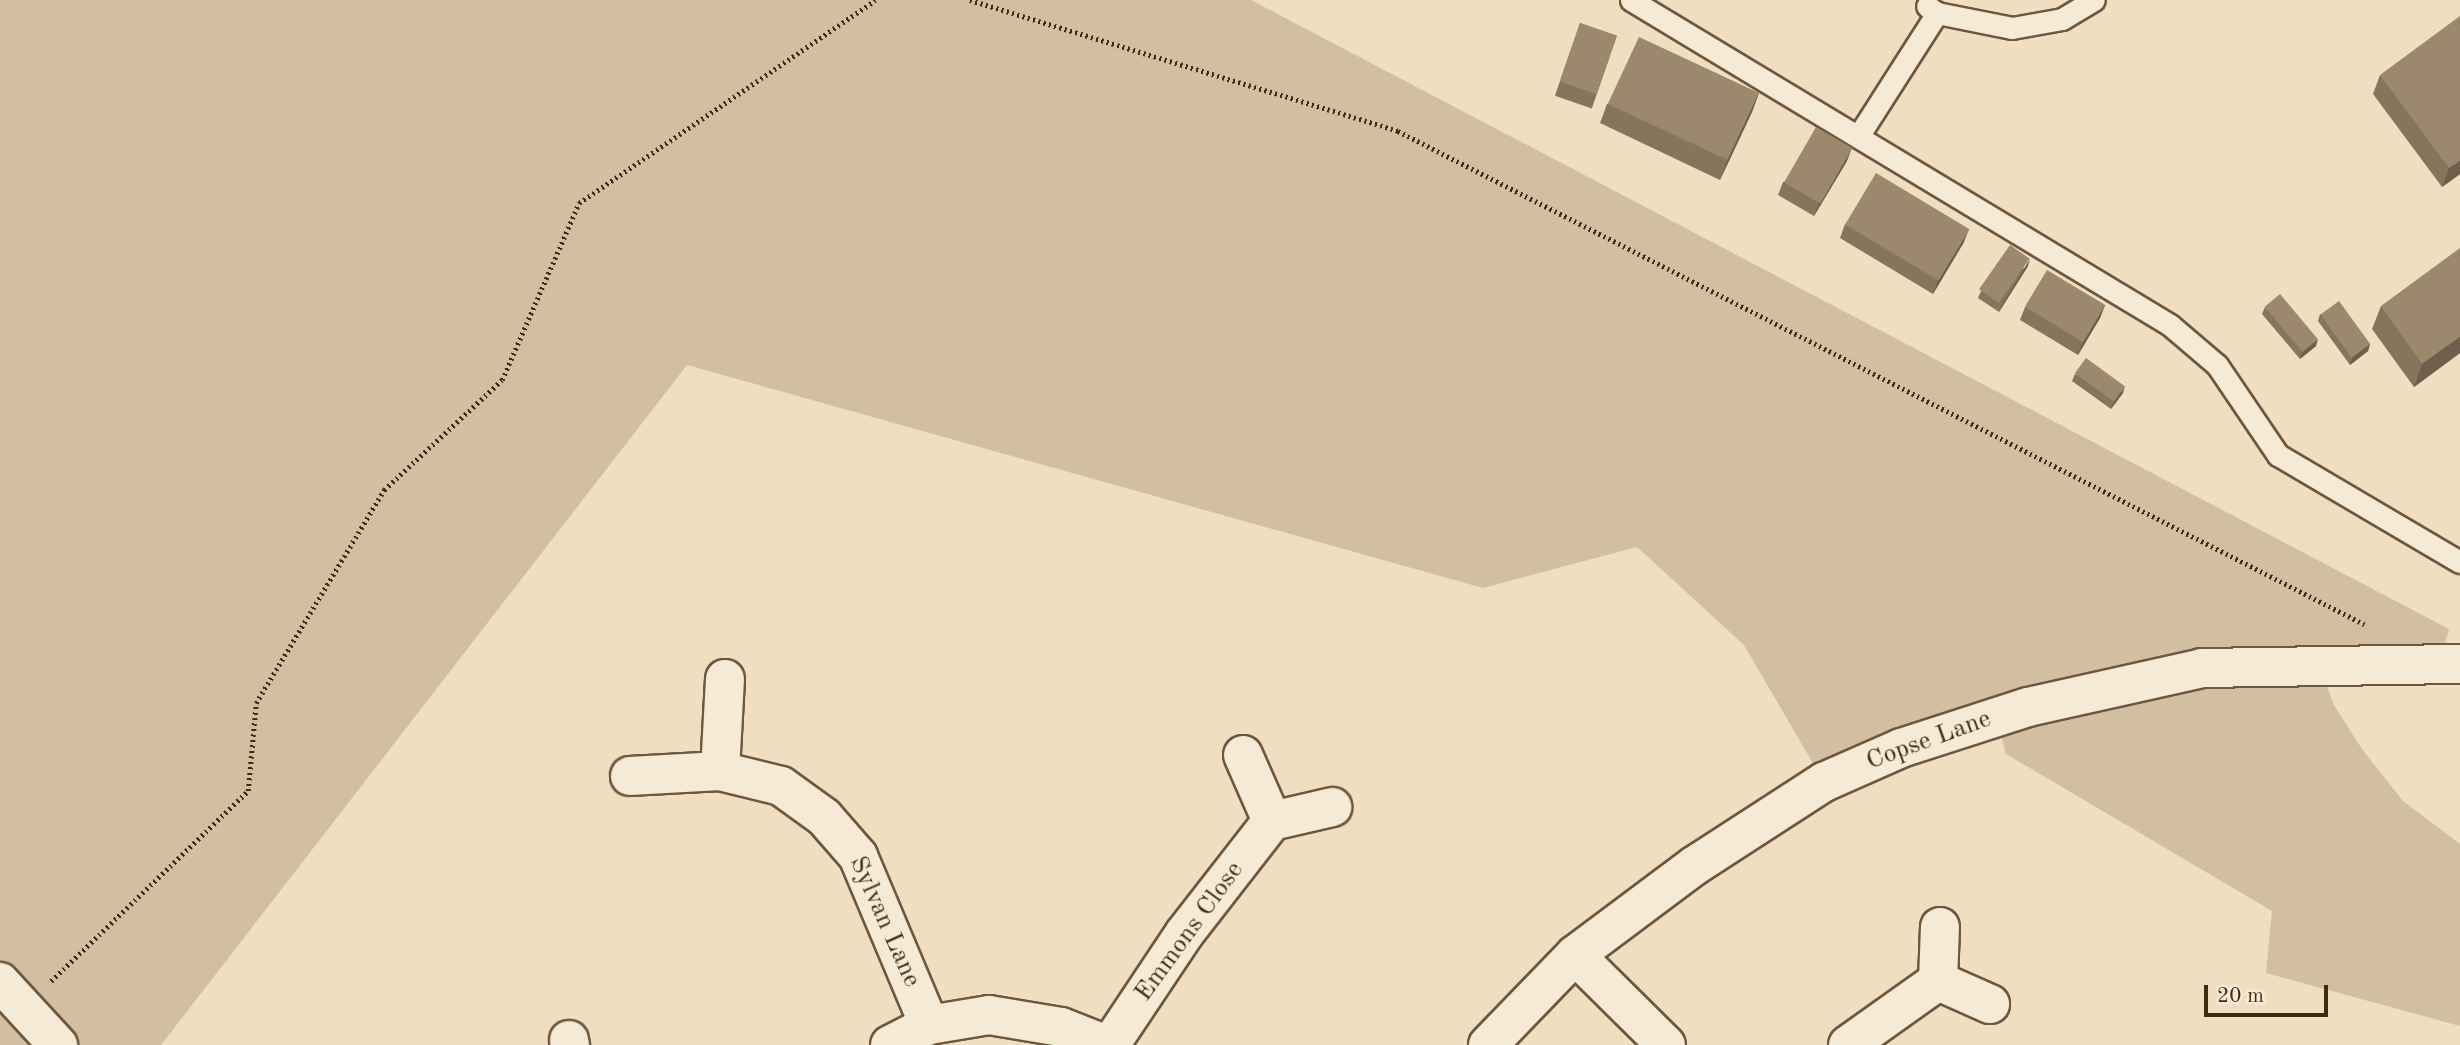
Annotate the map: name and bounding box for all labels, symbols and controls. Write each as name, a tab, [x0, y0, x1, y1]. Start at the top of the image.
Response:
street label: Copse Lane	[1862, 704, 1996, 778]
street label: Sylvan Lane	[841, 852, 927, 992]
street label: Emmons Close	[1129, 856, 1251, 1008]
scale bar	[2208, 972, 2332, 1016]
text: 20 m	[2217, 986, 2264, 1007]

